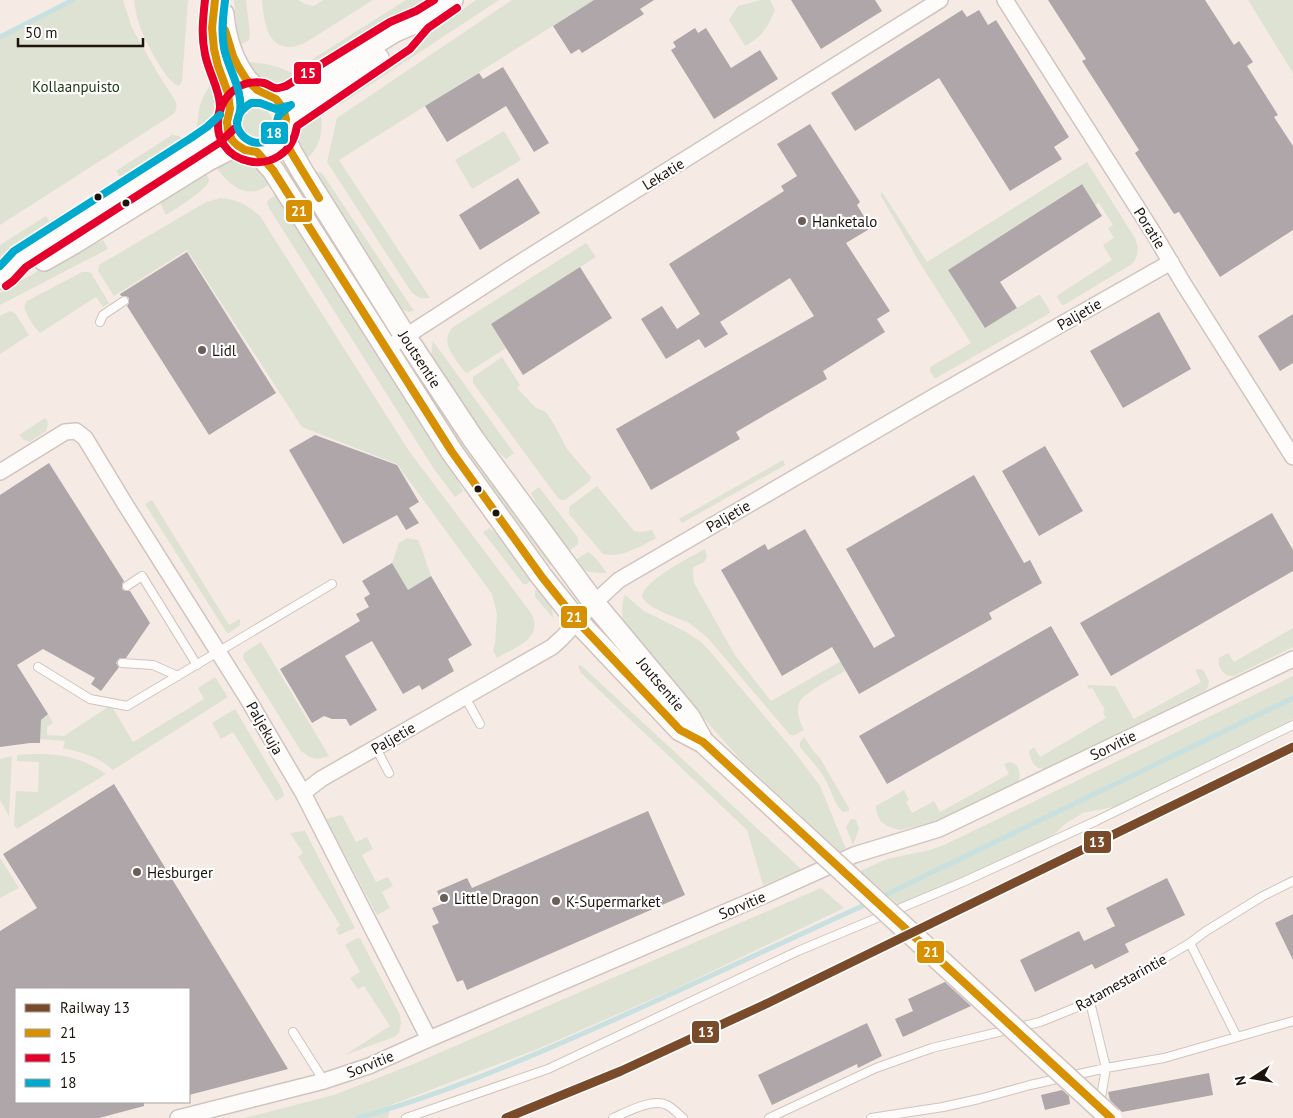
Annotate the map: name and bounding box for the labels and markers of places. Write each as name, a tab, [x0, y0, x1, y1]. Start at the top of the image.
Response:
unlabelled marker	[93, 192, 103, 202]
unlabelled marker	[121, 198, 131, 208]
place label: Hanketalo	[812, 212, 877, 231]
marker: Hanketalo	[796, 215, 808, 227]
place label: Lidl	[212, 341, 237, 360]
marker: Lidl	[196, 344, 208, 356]
unlabelled marker	[473, 484, 483, 494]
unlabelled marker	[491, 508, 501, 518]
place label: Hesburger	[147, 863, 213, 882]
marker: Hesburger	[131, 866, 143, 878]
place label: Little Dragon	[454, 889, 539, 908]
marker: Little Dragon	[438, 892, 450, 904]
place label: K-Supermarket	[566, 892, 661, 911]
marker: K-Supermarket	[550, 895, 562, 907]

